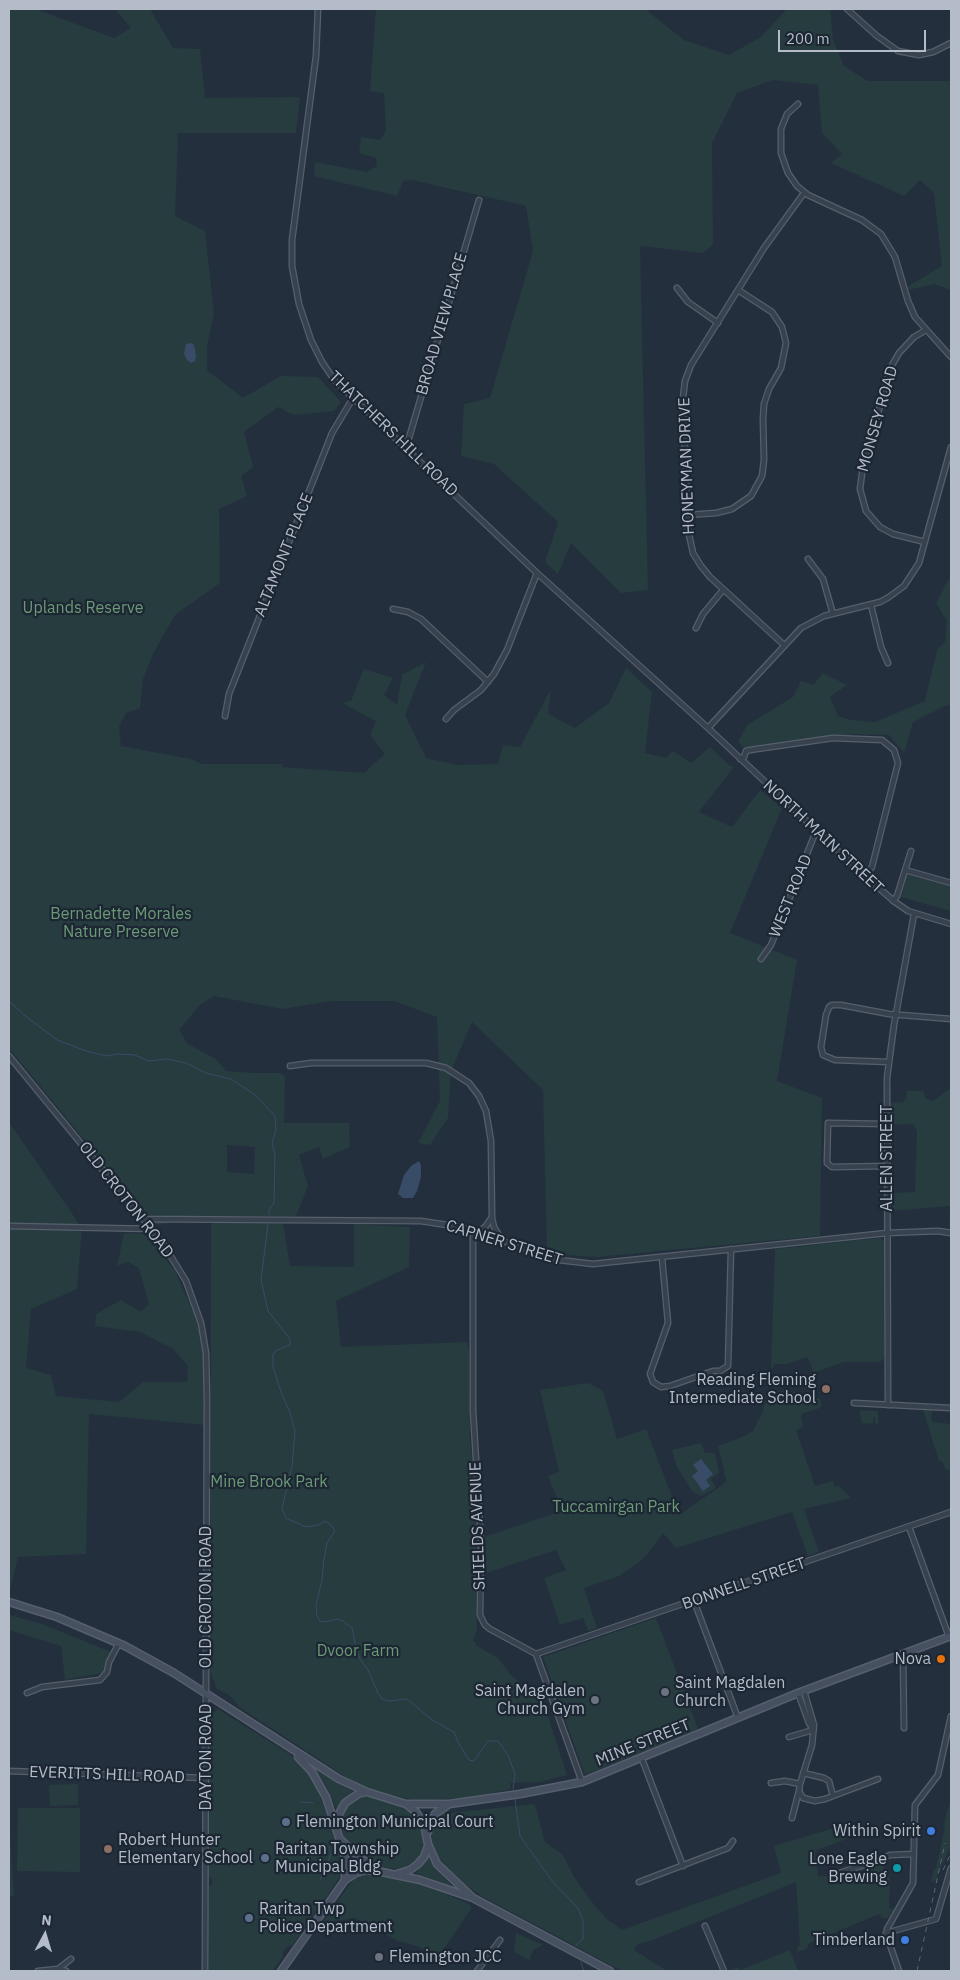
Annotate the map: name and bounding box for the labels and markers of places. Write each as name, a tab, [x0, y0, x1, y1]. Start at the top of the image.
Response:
place label: Reading Fleming Intermediate School	[669, 1370, 816, 1408]
marker: Reading Fleming Intermediate School	[820, 1383, 832, 1395]
place label: Nova	[895, 1649, 931, 1669]
marker: Nova	[935, 1653, 947, 1665]
place label: Saint Magdalen Church	[675, 1673, 785, 1711]
place label: Saint Magdalen Church Gym	[475, 1681, 585, 1719]
marker: Saint Magdalen Church	[659, 1686, 671, 1698]
marker: Saint Magdalen Church Gym	[589, 1694, 601, 1706]
place label: Flemington Municipal Court	[296, 1812, 494, 1832]
marker: Flemington Municipal Court	[280, 1816, 292, 1828]
place label: Within Spirit	[833, 1821, 921, 1841]
marker: Within Spirit	[925, 1825, 937, 1837]
place label: Robert Hunter Elementary School	[118, 1830, 253, 1868]
place label: Raritan Township Municipal Bldg	[275, 1839, 399, 1877]
marker: Robert Hunter Elementary School	[102, 1843, 114, 1855]
place label: Lone Eagle Brewing	[809, 1849, 887, 1887]
marker: Raritan Township Municipal Bldg	[259, 1852, 271, 1864]
marker: Lone Eagle Brewing	[891, 1862, 903, 1874]
place label: Raritan Twp Police Department	[259, 1899, 393, 1937]
marker: Raritan Twp Police Department	[243, 1912, 255, 1924]
place label: Timberland	[813, 1930, 895, 1950]
marker: Timberland	[899, 1934, 911, 1946]
place label: Flemington JCC	[389, 1947, 502, 1967]
marker: Flemington JCC	[373, 1951, 385, 1963]

